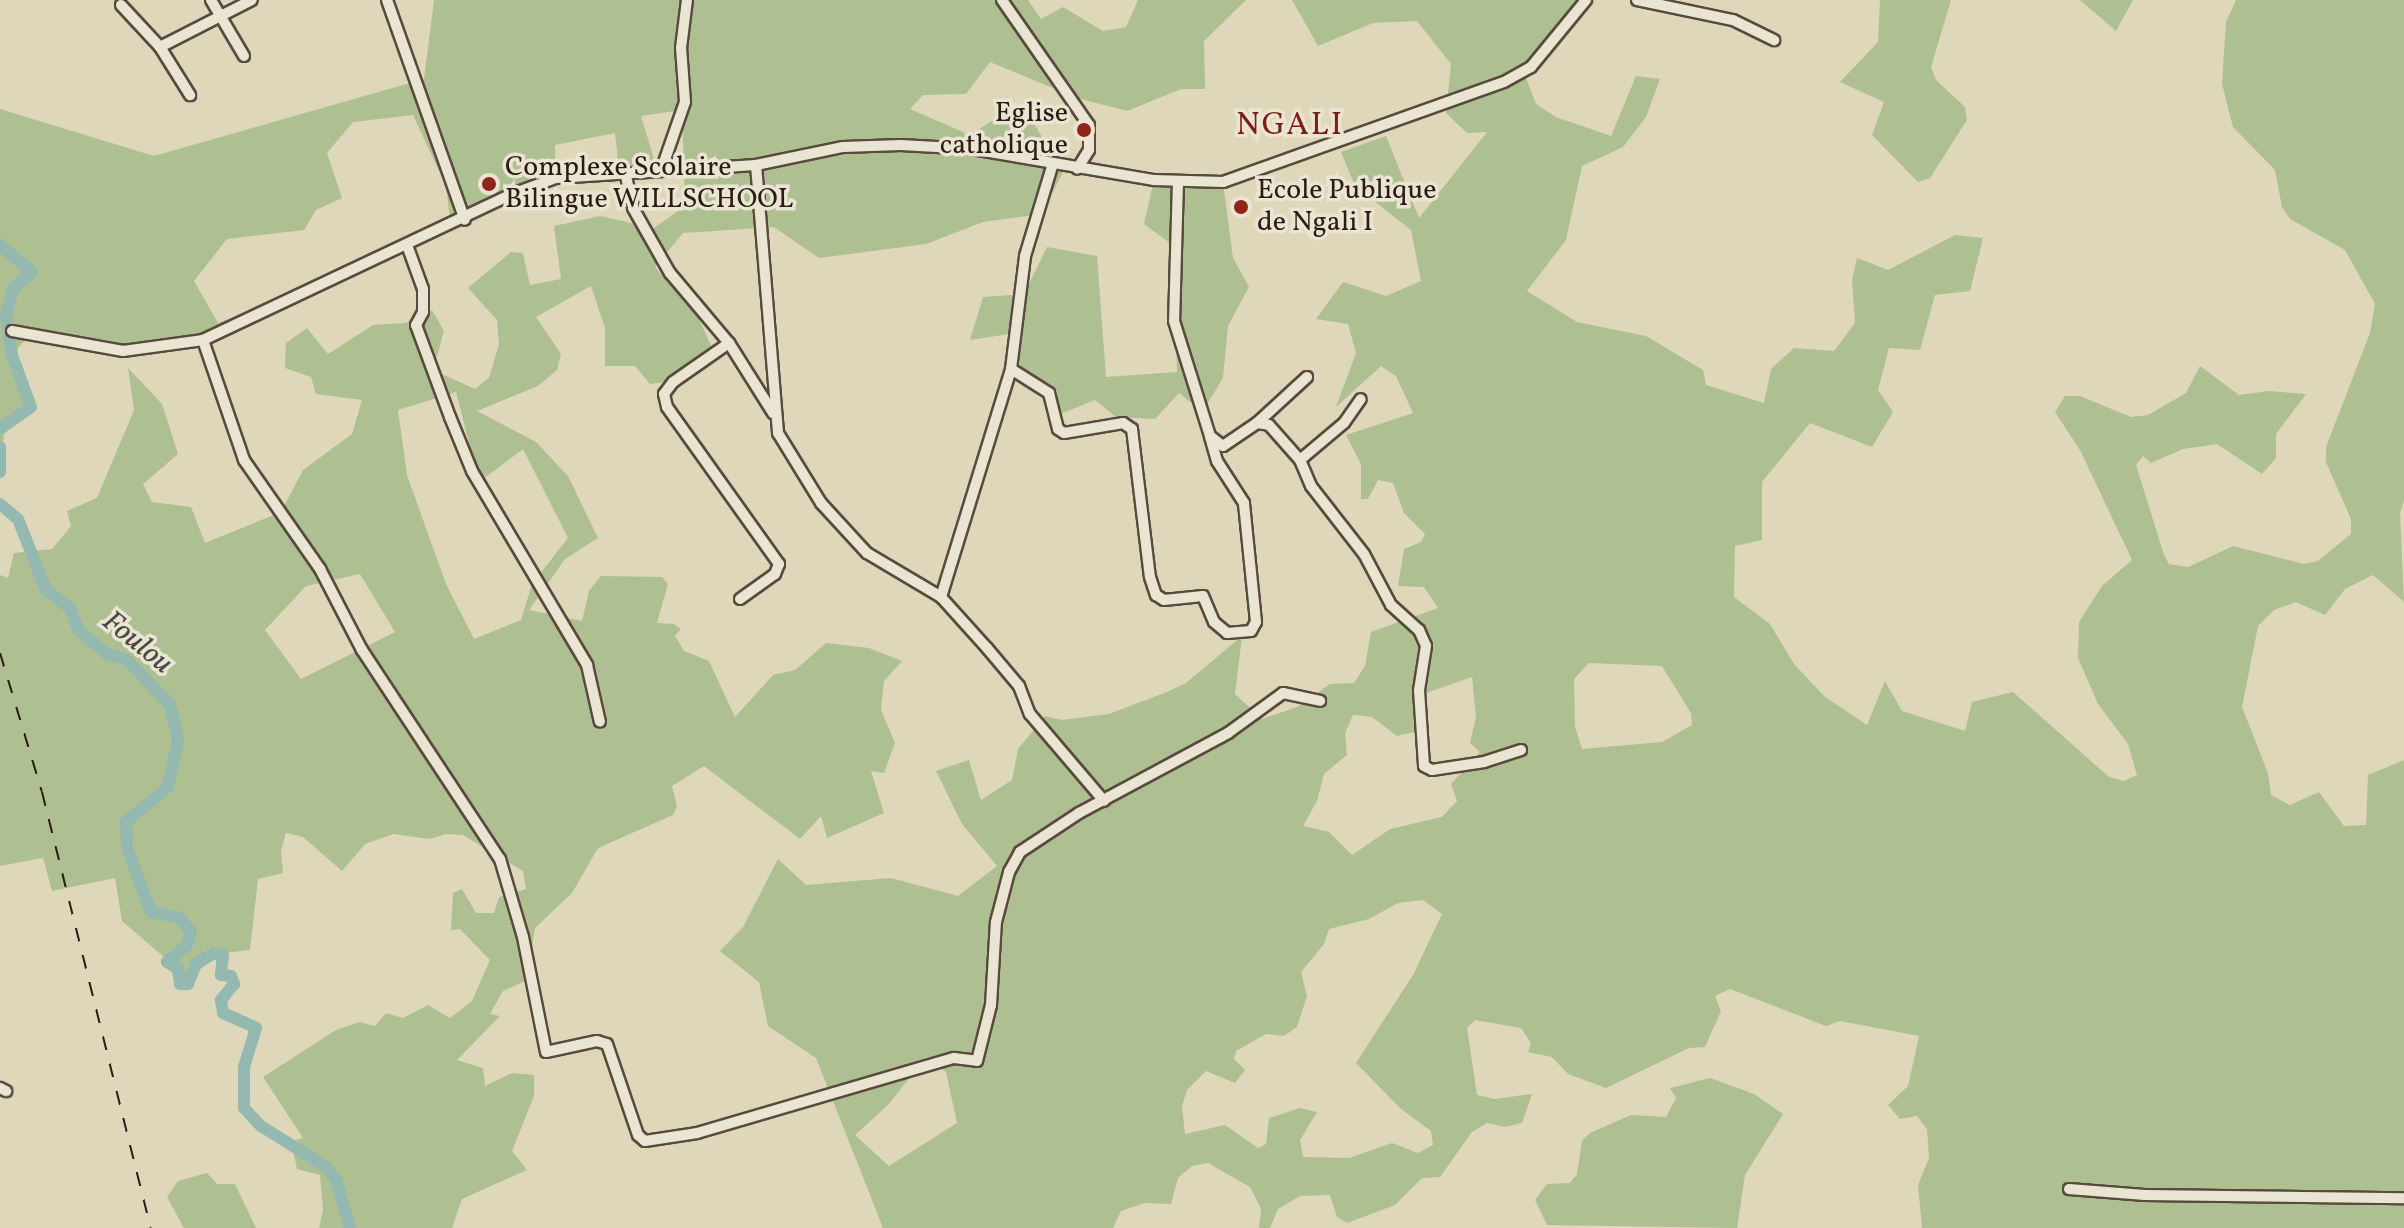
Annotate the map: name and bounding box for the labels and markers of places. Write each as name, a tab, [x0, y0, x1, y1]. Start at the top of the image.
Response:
place label: Eglise catholique	[940, 97, 1068, 163]
marker: Eglise catholique	[1075, 121, 1093, 139]
place label: Complexe Scolaire Bilingue WILLSCHOOL	[505, 151, 794, 217]
place label: Ecole Publique de Ngali I	[1257, 174, 1436, 240]
marker: Complexe Scolaire Bilingue WILLSCHOOL	[480, 175, 498, 193]
marker: Ecole Publique de Ngali I	[1232, 198, 1250, 216]

